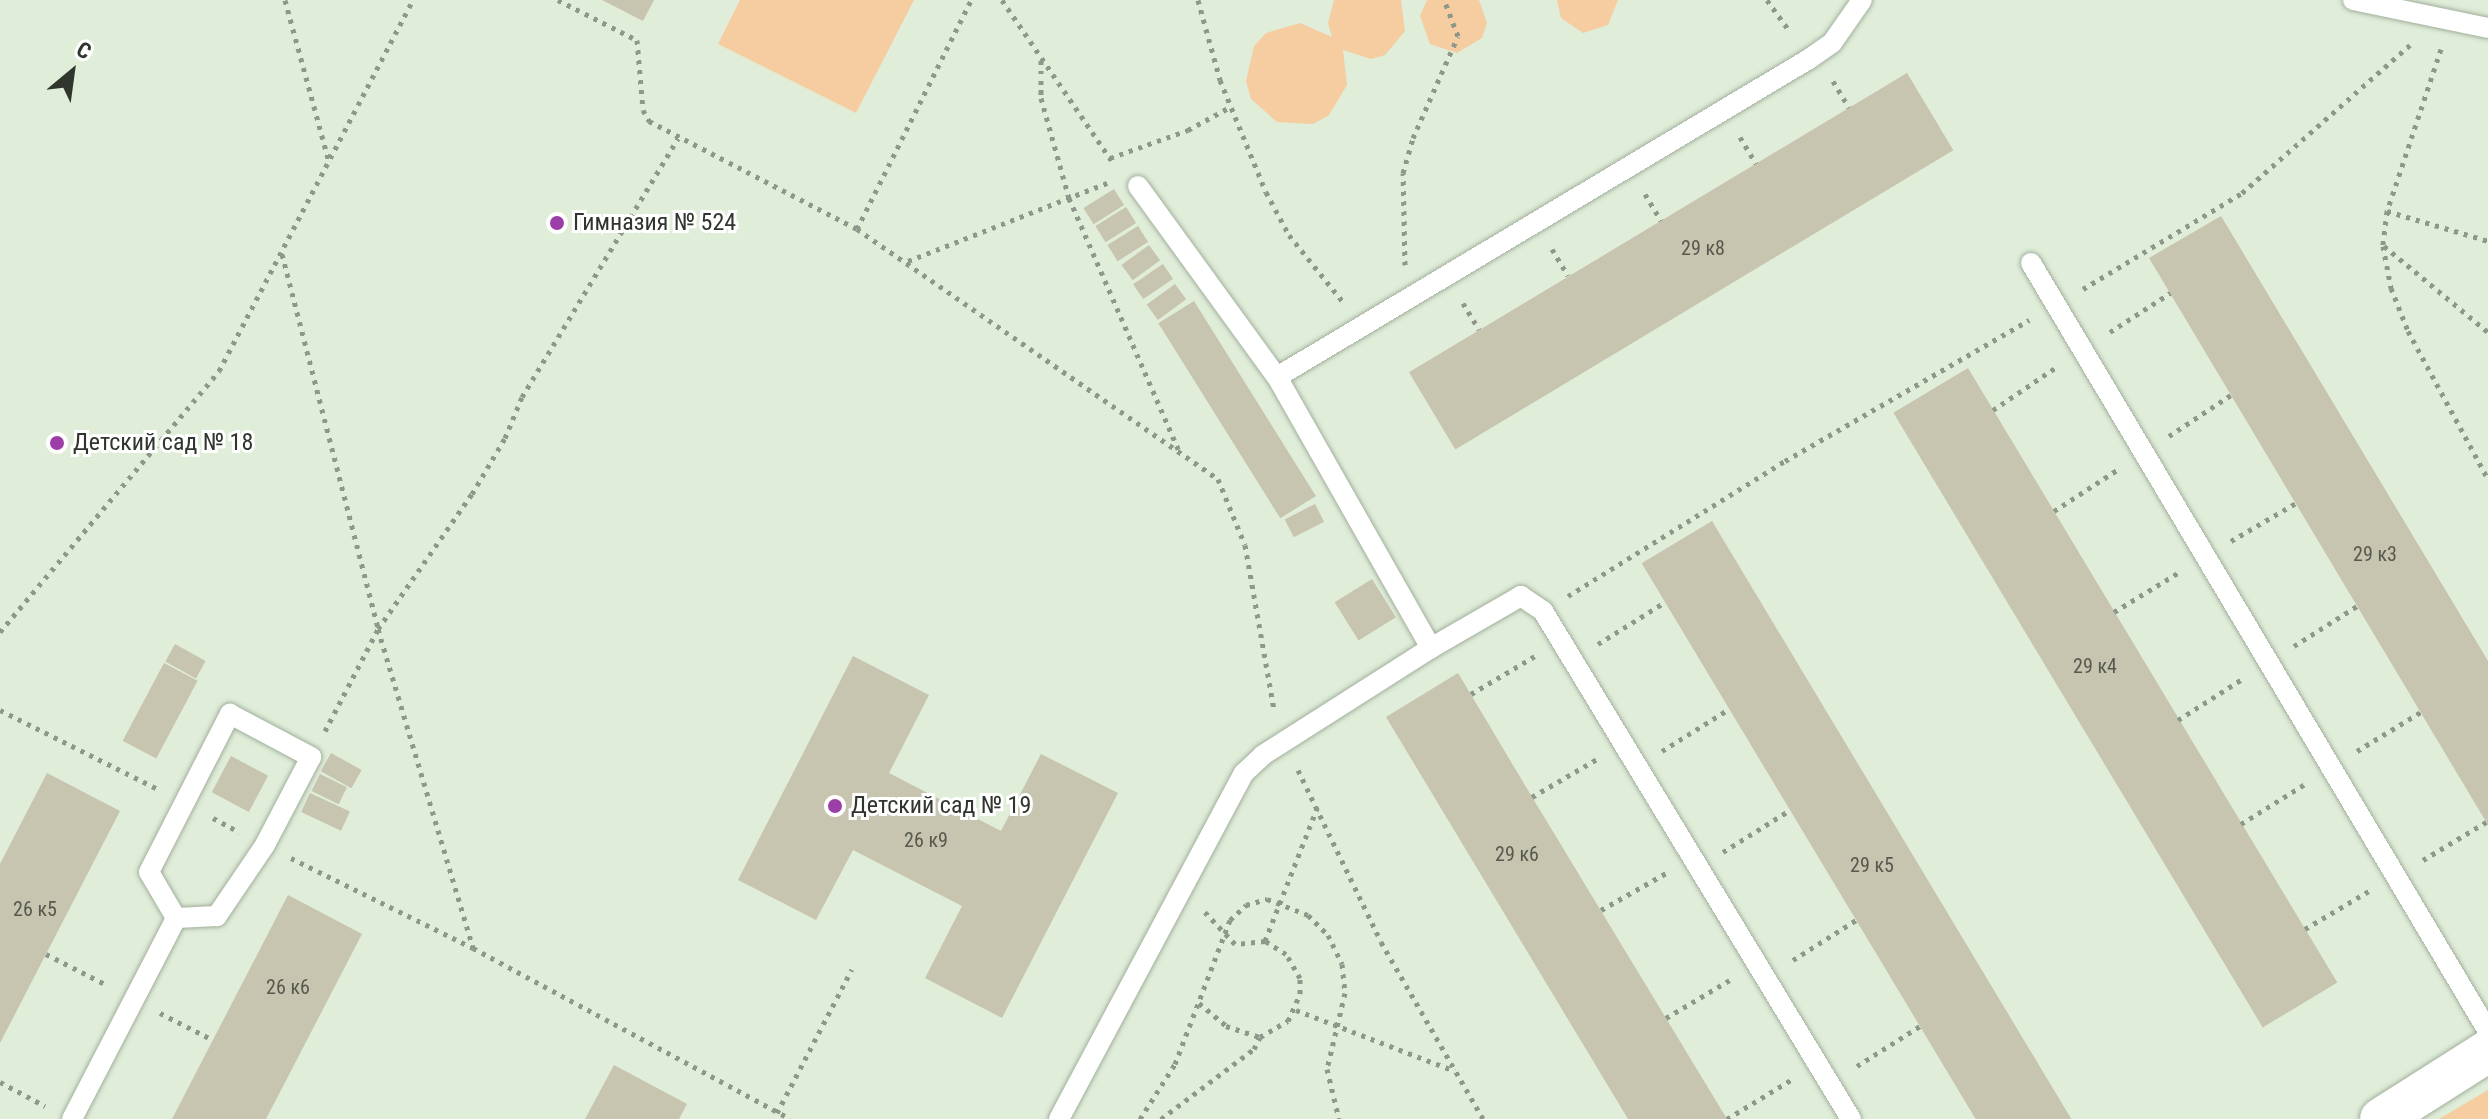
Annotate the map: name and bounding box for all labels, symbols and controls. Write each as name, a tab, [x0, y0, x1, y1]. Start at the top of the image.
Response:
north arrow	[32, 32, 112, 112]
text: С	[72, 37, 95, 65]
place label: Гимназия № 524	[573, 209, 736, 237]
marker: Гимназия № 524	[548, 214, 566, 232]
house number: 29 к8	[1681, 236, 1725, 260]
place label: Детский сад № 18	[73, 429, 253, 457]
marker: Детский сад № 18	[48, 434, 66, 452]
house number: 29 к3	[2353, 542, 2397, 566]
house number: 29 к4	[2073, 654, 2117, 678]
place label: Детский сад № 19	[851, 792, 1031, 820]
marker: Детский сад № 19	[826, 797, 844, 815]
house number: 26 к9	[904, 828, 948, 852]
house number: 29 к6	[1495, 842, 1539, 866]
house number: 29 к5	[1850, 853, 1894, 877]
house number: 26 к5	[13, 897, 57, 921]
house number: 26 к6	[266, 975, 310, 999]

